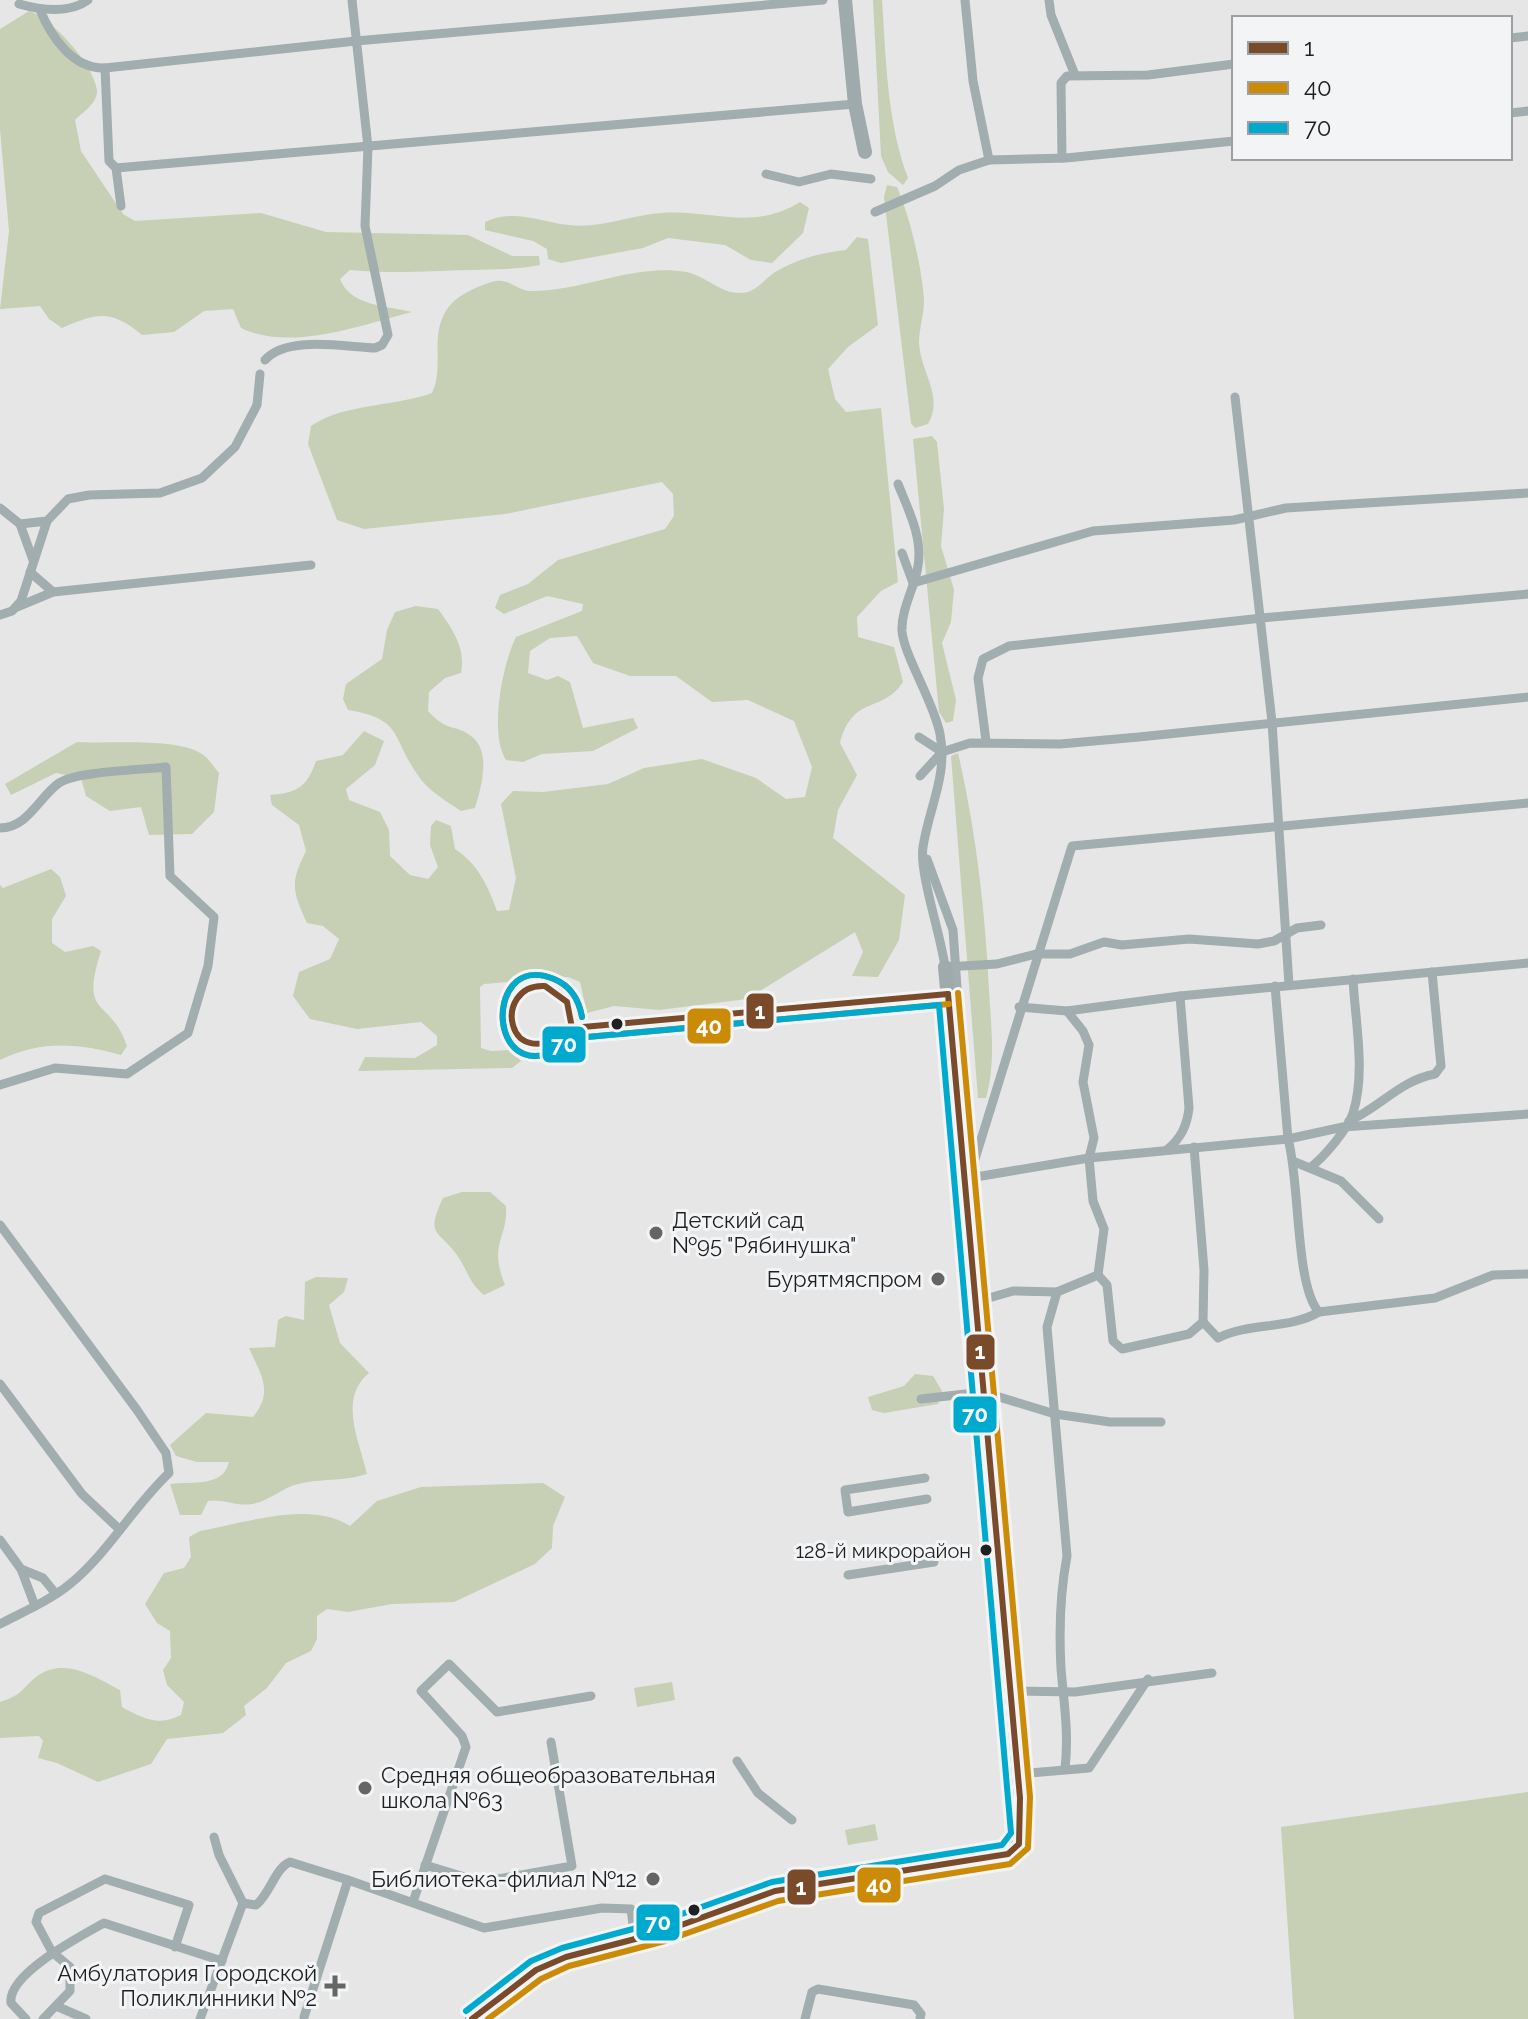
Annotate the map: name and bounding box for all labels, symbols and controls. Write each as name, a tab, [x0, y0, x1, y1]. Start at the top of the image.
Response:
legend	[1232, 16, 1512, 160]
text: 1	[1304, 33, 1314, 62]
text: 40	[1304, 73, 1332, 102]
text: 70	[1304, 113, 1331, 142]
line badge: 1	[745, 992, 775, 1030]
text: 1	[755, 998, 766, 1024]
line badge: 40	[686, 1007, 732, 1045]
text: 40	[696, 1013, 722, 1039]
unlabelled marker	[609, 1016, 625, 1032]
line badge: 70	[541, 1025, 587, 1064]
text: 70	[551, 1031, 577, 1057]
place label: Детский сад №95 "Рябинушка"	[672, 1207, 856, 1258]
marker: Детский сад №95 "Рябинушка"	[647, 1224, 665, 1242]
place label: Бурятмяспром	[767, 1266, 922, 1292]
marker: Бурятмяспром	[929, 1270, 947, 1288]
line badge: 1	[965, 1333, 996, 1371]
text: 1	[975, 1338, 986, 1364]
line badge: 70	[952, 1395, 998, 1434]
text: 70	[962, 1401, 988, 1427]
place label: 128-й микрорайон	[796, 1539, 971, 1563]
marker: 128-й микрорайон	[978, 1542, 994, 1558]
place label: Средняя общеобразовательная школа №63	[381, 1762, 716, 1813]
marker: Средняя общеобразовательная школа №63	[356, 1779, 374, 1797]
place label: Библиотека-филиал №12	[371, 1866, 637, 1892]
line badge: 40	[856, 1866, 902, 1904]
line badge: 1	[786, 1868, 817, 1906]
marker: Библиотека-филиал №12	[644, 1870, 662, 1888]
text: 40	[866, 1872, 892, 1898]
text: 1	[796, 1874, 807, 1900]
unlabelled marker	[686, 1902, 702, 1918]
line badge: 70	[635, 1903, 681, 1942]
text: 70	[645, 1909, 671, 1935]
place label: Амбулатория Городской Поликлинники №2	[57, 1960, 317, 2011]
marker: Амбулатория Городской Поликлинники №2	[324, 1975, 346, 1997]

